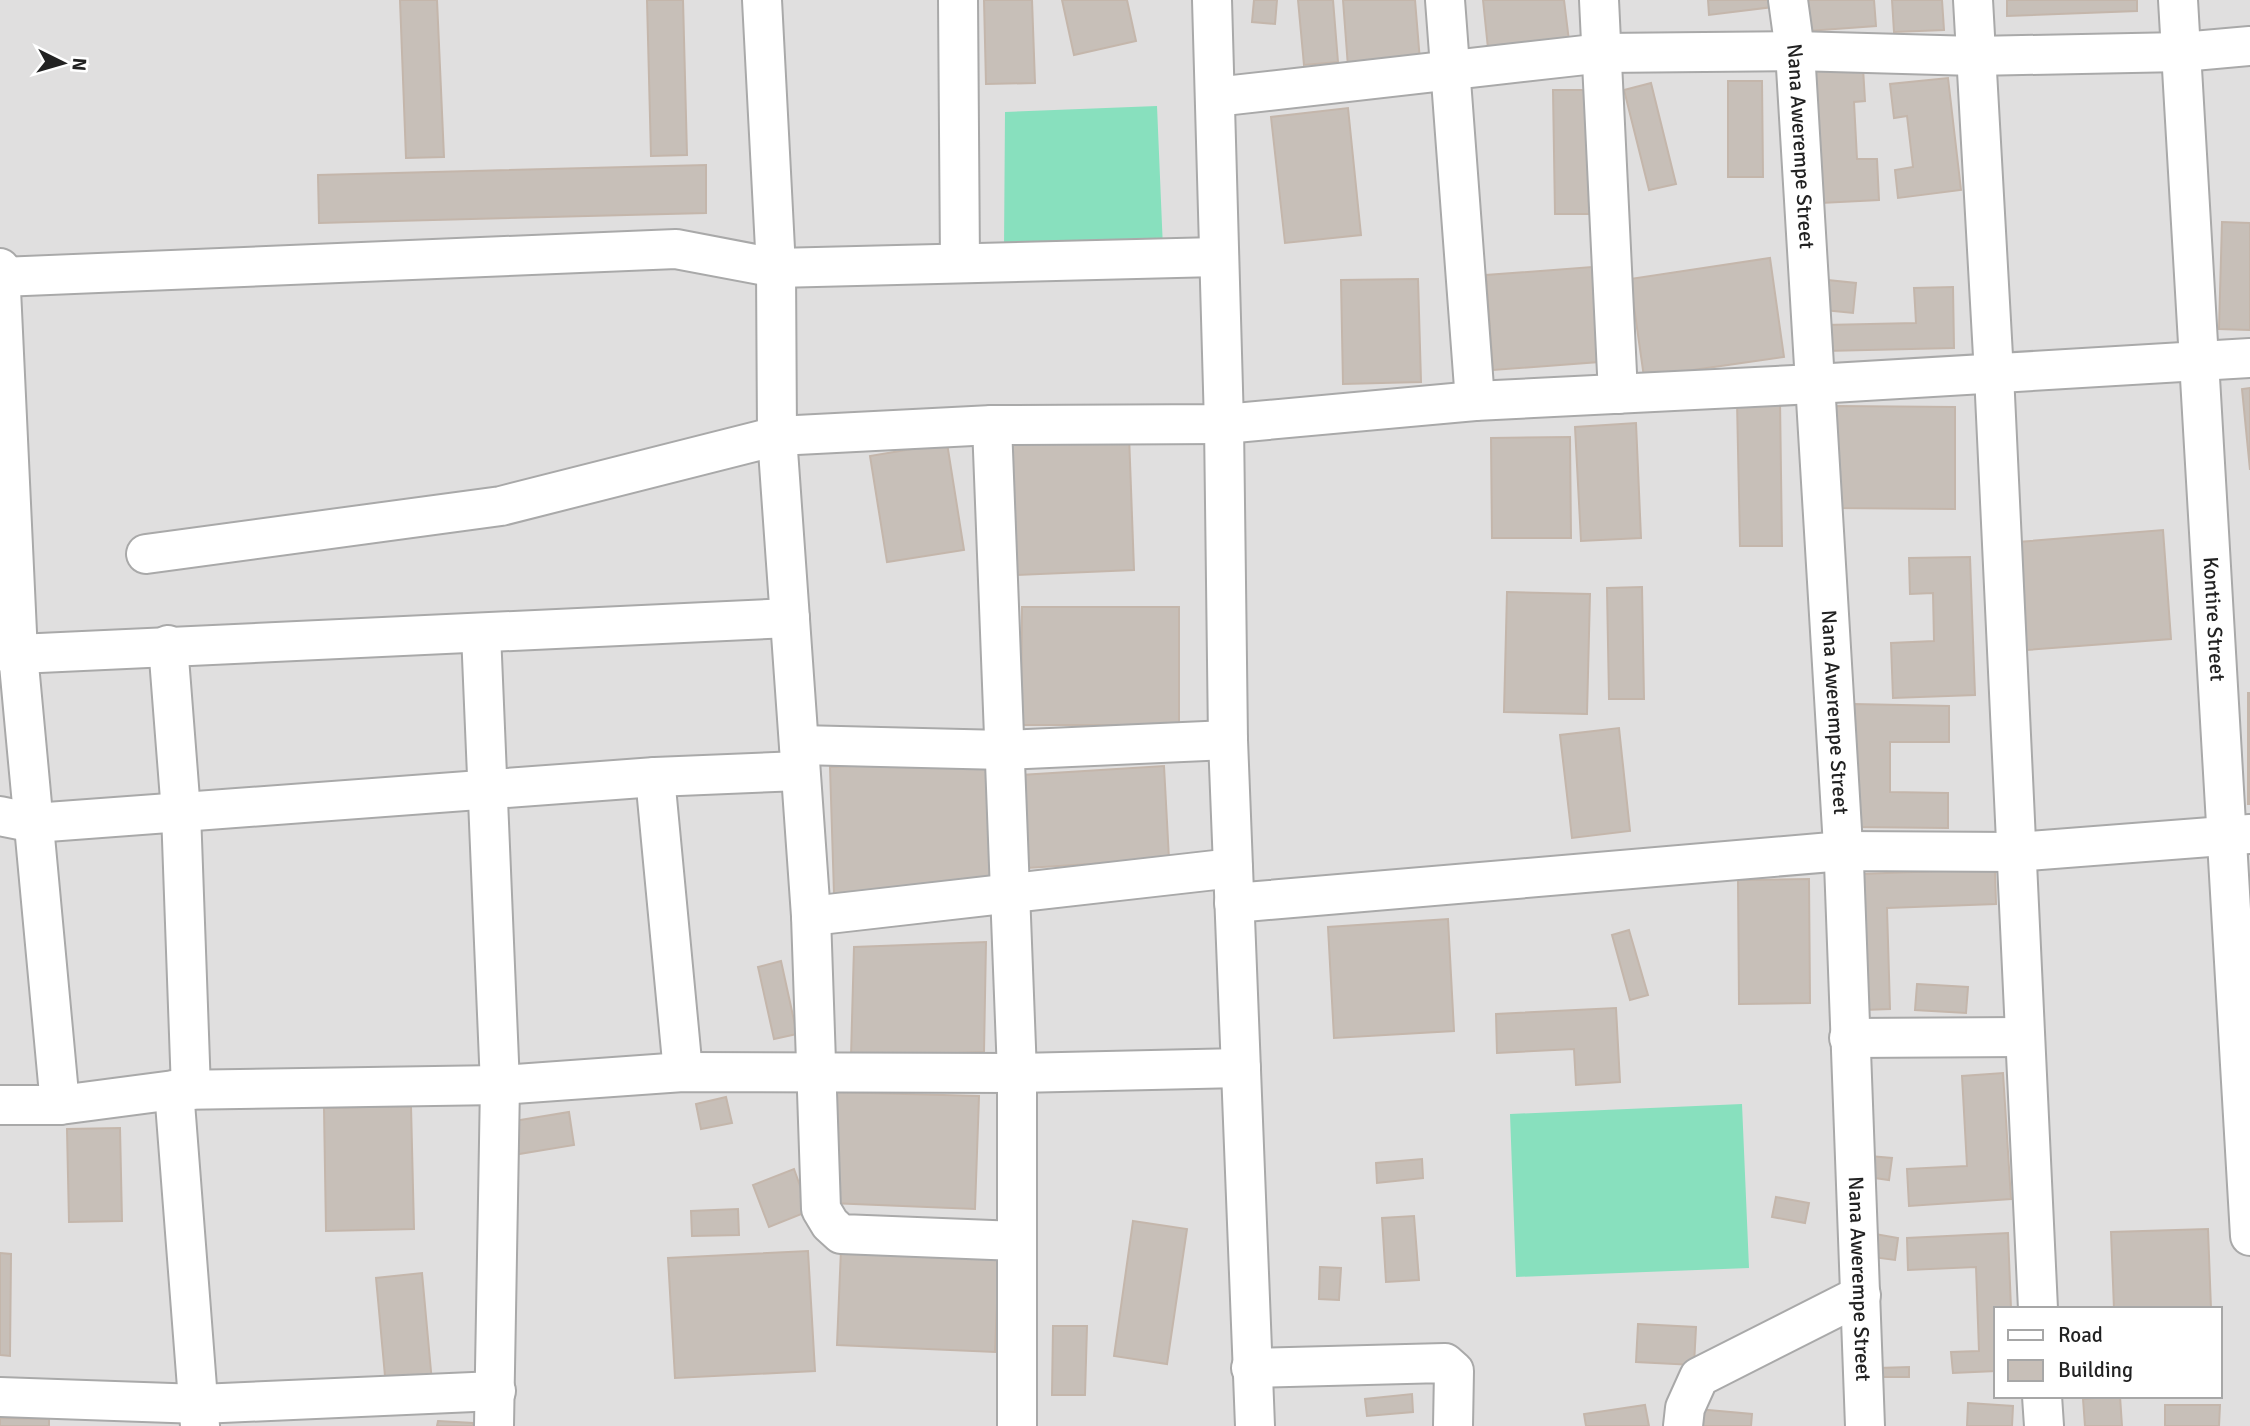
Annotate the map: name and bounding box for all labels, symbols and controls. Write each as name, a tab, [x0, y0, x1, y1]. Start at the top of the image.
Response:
north arrow	[28, 28, 98, 98]
street label: Nana Awerempe Street	[1781, 42, 1820, 250]
text: N	[66, 57, 91, 72]
street label: Kontire Street	[2197, 556, 2231, 682]
street label: Nana Awerempe Street	[1816, 609, 1854, 816]
street label: Nana Awerempe Street	[1843, 1176, 1876, 1382]
legend	[1994, 1307, 2222, 1398]
text: Road	[2058, 1322, 2103, 1348]
text: Building	[2058, 1357, 2133, 1383]

